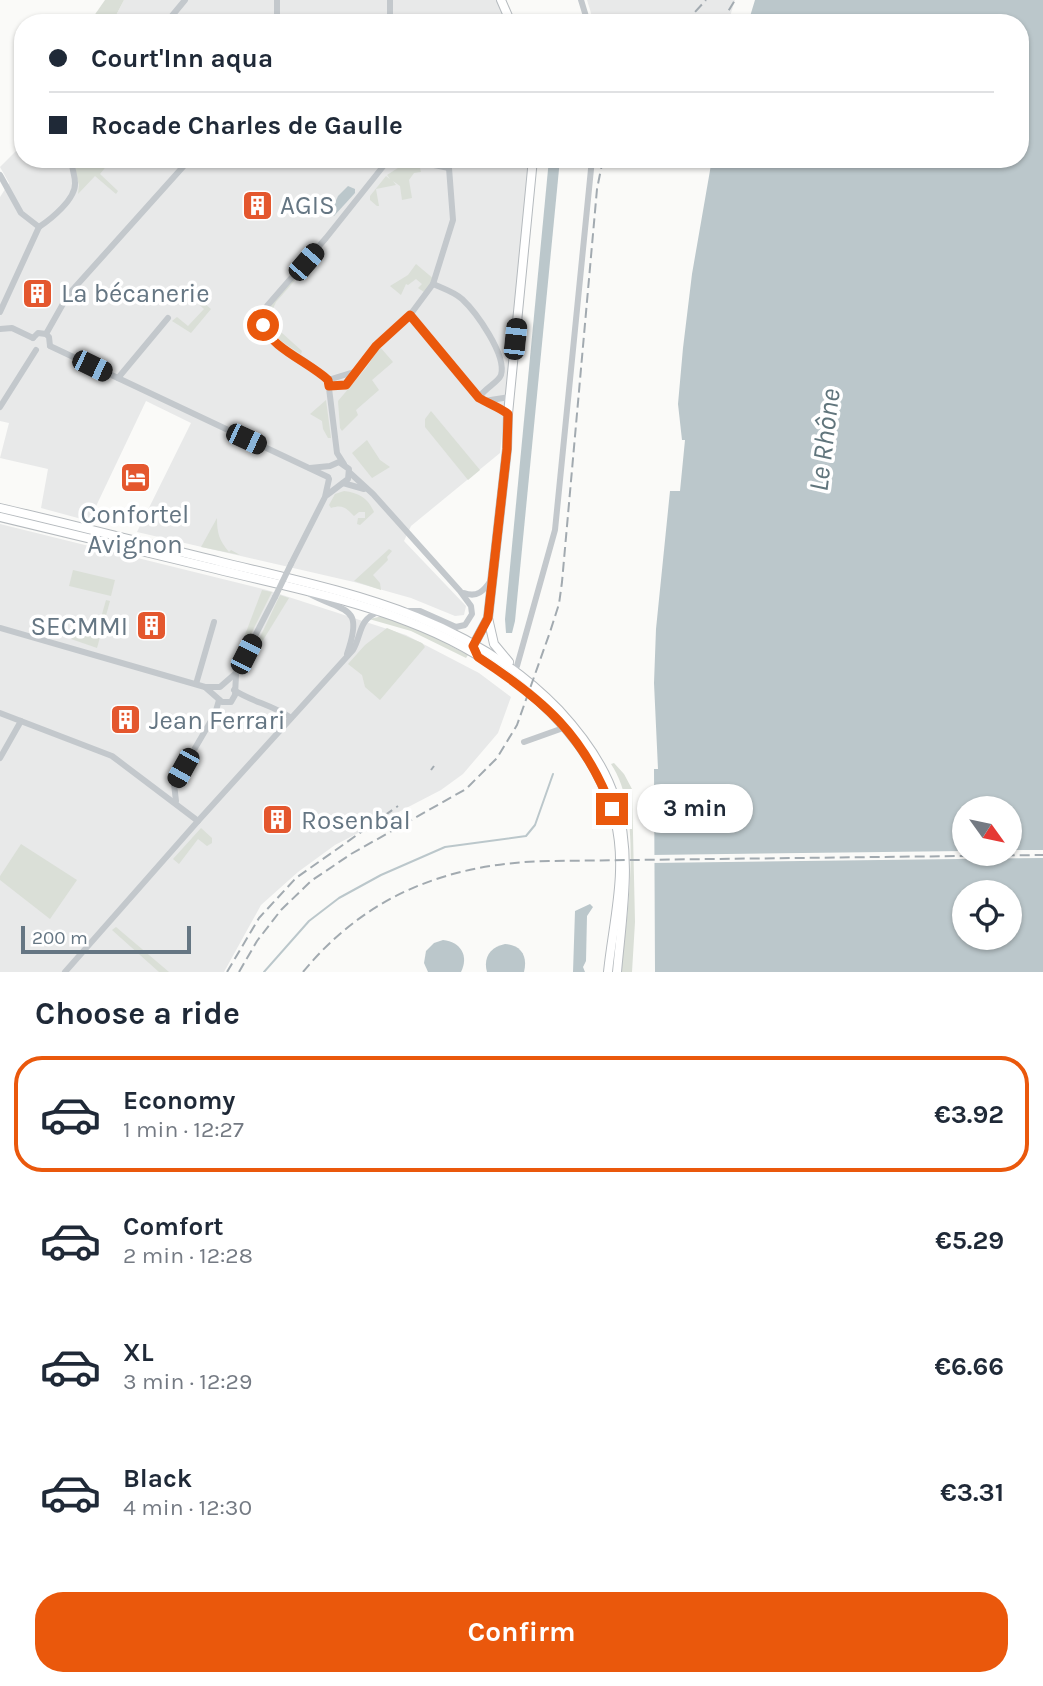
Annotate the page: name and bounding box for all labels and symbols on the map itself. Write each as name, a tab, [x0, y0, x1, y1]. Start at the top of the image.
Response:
building icon: AGIS	[240, 188, 274, 222]
place label: AGIS	[280, 190, 335, 221]
car	[285, 239, 328, 285]
building icon: La bécanerie	[21, 276, 55, 310]
place label: La bécanerie	[61, 278, 210, 309]
route start	[247, 309, 279, 341]
car	[503, 317, 528, 361]
car	[69, 347, 116, 385]
water label: Le Rhône	[801, 387, 847, 493]
car	[223, 421, 270, 457]
hotel icon: Confortel Avignon	[118, 461, 152, 495]
place label: Confortel Avignon	[81, 499, 189, 560]
building icon: SECMMI	[134, 609, 168, 643]
place label: SECMMI	[30, 611, 128, 642]
car	[228, 631, 265, 677]
building icon: Jean Ferrari	[109, 703, 143, 737]
place label: Jean Ferrari	[149, 705, 286, 736]
car	[164, 745, 203, 791]
callout: 3 min	[636, 784, 752, 834]
route end	[596, 793, 628, 825]
north arrow	[952, 796, 1022, 866]
building icon: Rosenbal	[261, 803, 295, 837]
place label: Rosenbal	[301, 805, 411, 836]
scale bar	[21, 923, 191, 955]

